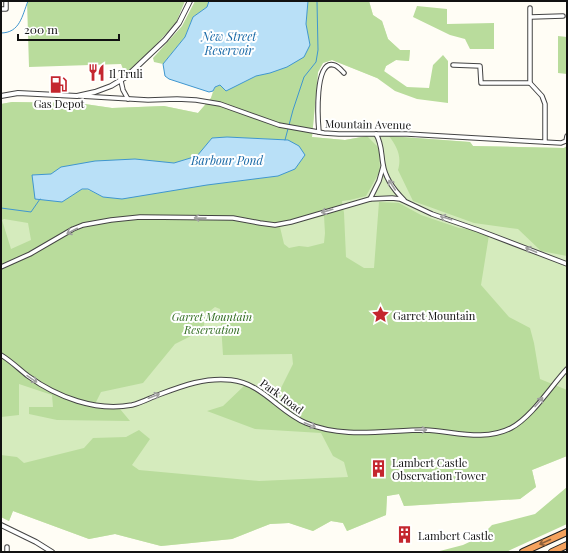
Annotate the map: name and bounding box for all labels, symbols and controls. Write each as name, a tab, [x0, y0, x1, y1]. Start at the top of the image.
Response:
scale bar	[18, 16, 119, 42]
text: 200 m	[24, 21, 58, 37]
water label: New Street Reservoir	[201, 28, 257, 58]
restaurant icon: Il Truli	[86, 63, 106, 83]
place label: Il Truli	[109, 66, 143, 81]
fuel station icon: Gas Depot	[49, 75, 69, 95]
place label: Gas Depot	[34, 96, 84, 111]
street label: Mountain Avenue	[325, 116, 412, 132]
water label: Barbour Pond	[190, 152, 264, 168]
one-way arrow	[388, 180, 397, 191]
one-way arrow	[321, 208, 334, 215]
one-way arrow	[194, 214, 207, 222]
one-way arrow	[440, 214, 452, 222]
one-way arrow	[66, 228, 78, 235]
one-way arrow	[525, 246, 537, 254]
place icon: Garret Mountain	[370, 305, 390, 325]
place label: Garret Mountain	[393, 308, 476, 323]
park label: Garret Mountain Reservation	[172, 309, 252, 337]
one-way arrow	[26, 375, 38, 383]
street label: Park Road	[257, 375, 307, 417]
one-way arrow	[148, 392, 160, 400]
one-way arrow	[534, 397, 543, 408]
one-way arrow	[303, 422, 315, 429]
one-way arrow	[414, 427, 427, 434]
place label: Lambert Castle Observation Tower	[392, 455, 486, 483]
building icon: Lambert Castle Observation Tower	[369, 458, 389, 478]
building icon: Lambert Castle	[395, 525, 415, 545]
place label: Lambert Castle	[418, 528, 494, 543]
one-way arrow	[540, 539, 552, 546]

